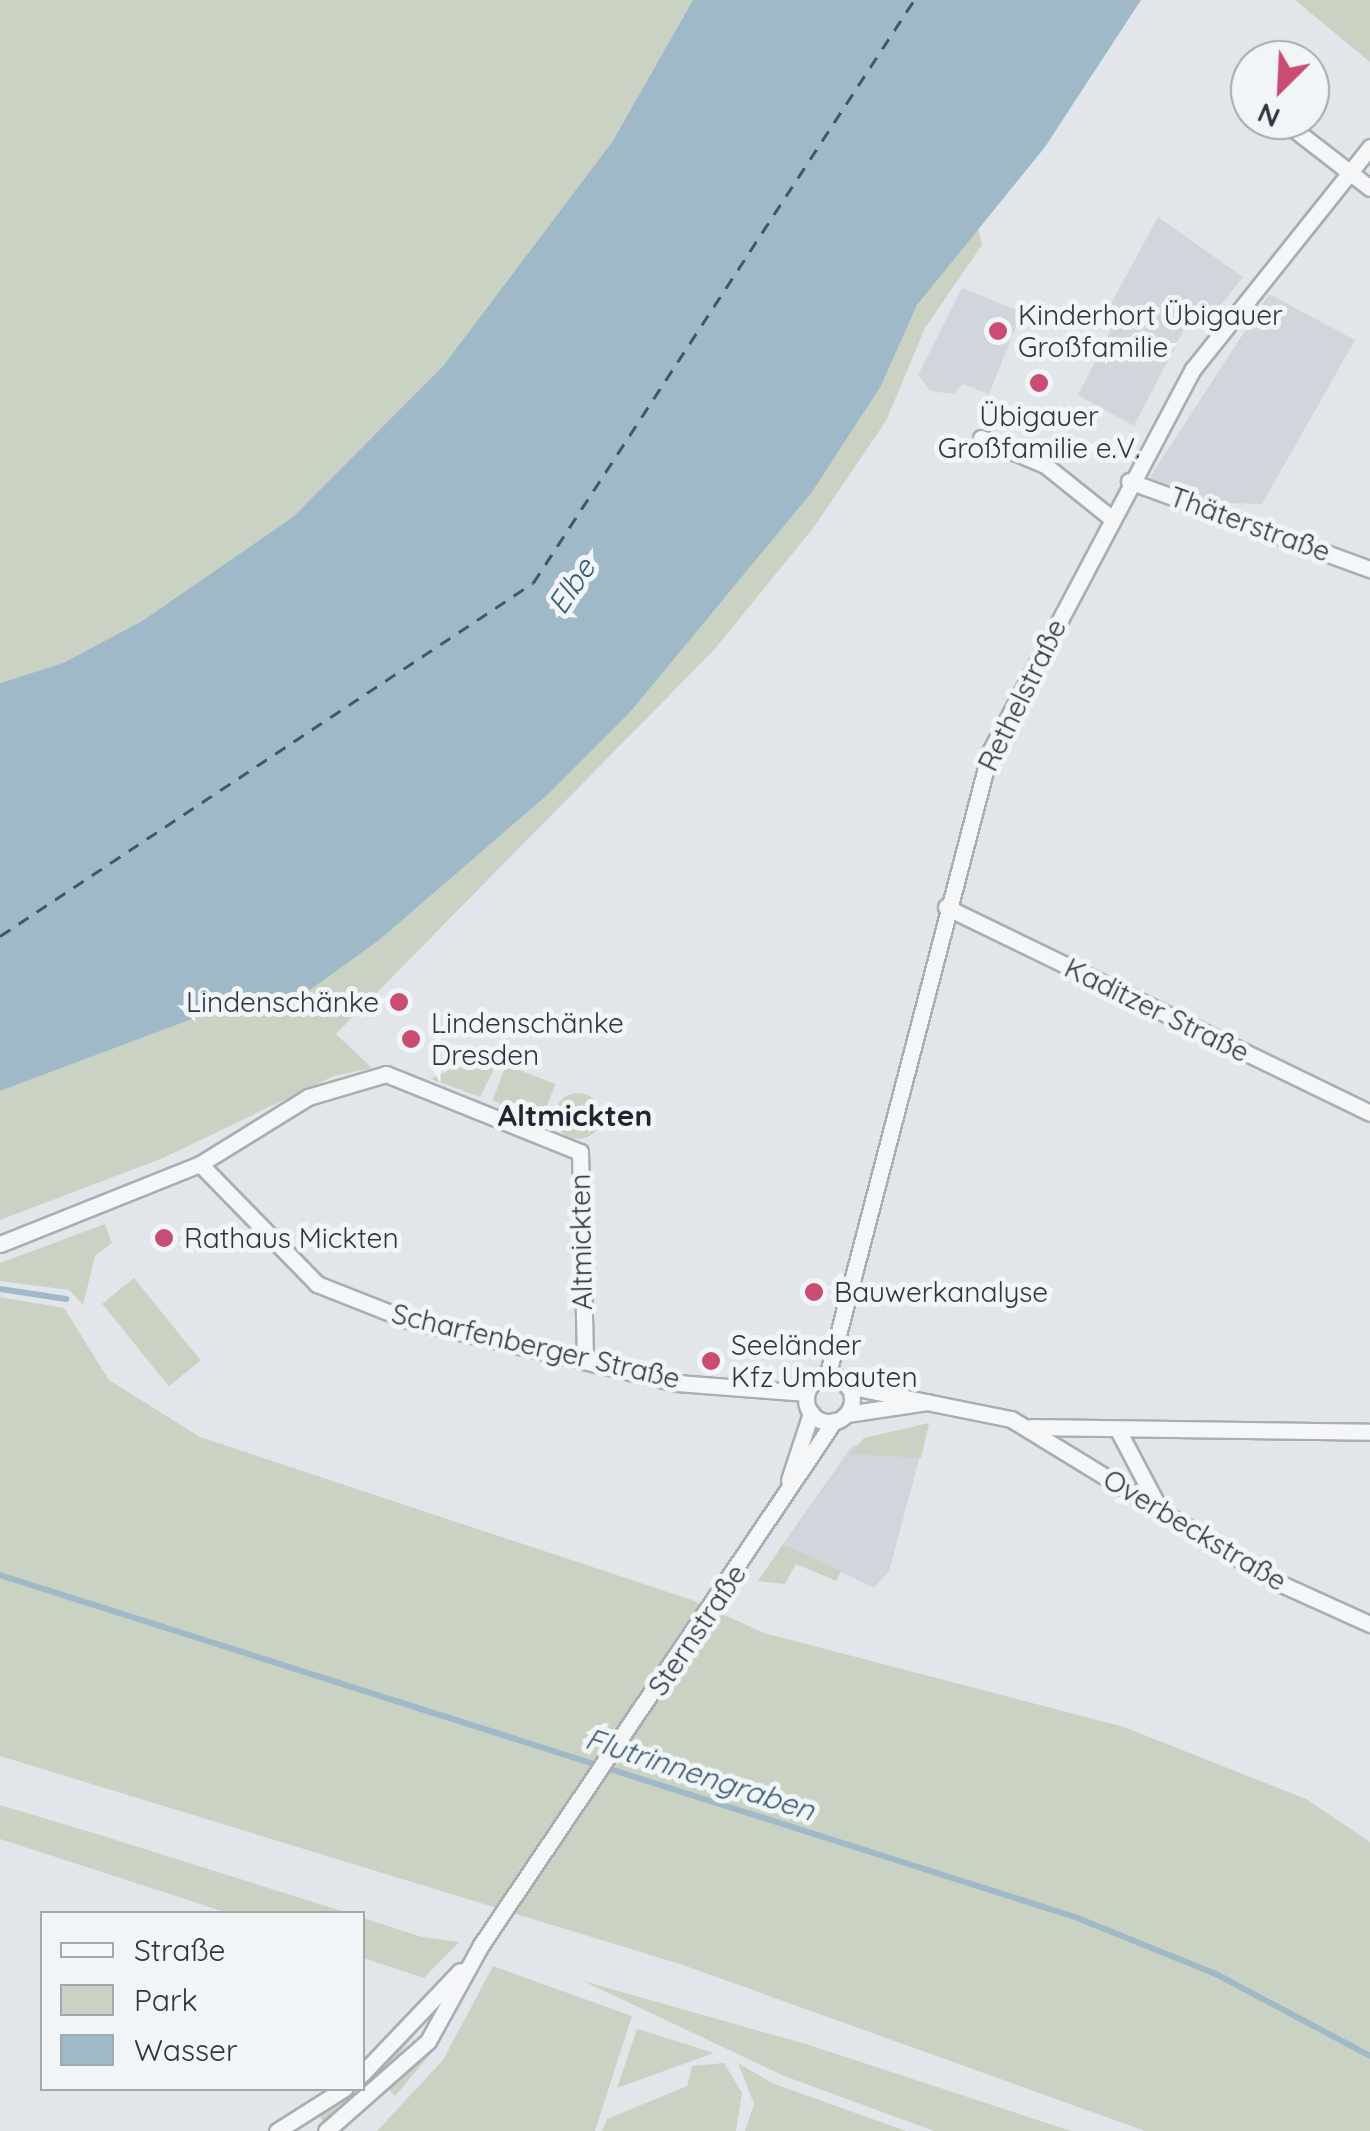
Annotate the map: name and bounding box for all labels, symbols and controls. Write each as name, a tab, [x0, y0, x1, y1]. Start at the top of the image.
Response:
north arrow	[1230, 40, 1330, 140]
text: N	[1252, 96, 1285, 136]
place label: Kinderhort Übigauer Großfamilie	[1018, 298, 1283, 364]
marker: Kinderhort Übigauer Großfamilie	[987, 320, 1009, 342]
marker: Übigauer Großfamilie e.V.	[1028, 372, 1050, 394]
place label: Übigauer Großfamilie e.V.	[938, 399, 1140, 465]
street label: Thäterstraße	[1165, 479, 1335, 569]
water label: Elbe	[540, 551, 602, 621]
street label: Rethelstraße	[971, 614, 1073, 776]
street label: Kaditzer Straße	[1059, 951, 1255, 1069]
place label: Lindenschänke	[186, 985, 379, 1019]
marker: Lindenschänke	[388, 991, 410, 1013]
place label: Lindenschänke Dresden	[431, 1006, 624, 1072]
marker: Lindenschänke Dresden	[400, 1028, 422, 1050]
district label: Altmickten	[498, 1097, 652, 1133]
street label: Altmickten	[563, 1174, 599, 1310]
place label: Rathaus Mickten	[184, 1221, 399, 1255]
marker: Rathaus Mickten	[153, 1227, 175, 1249]
place label: Bauwerkanalyse	[834, 1275, 1048, 1309]
marker: Bauwerkanalyse	[803, 1281, 825, 1303]
street label: Scharfenberger Straße	[389, 1296, 683, 1396]
place label: Seeländer Kfz Umbauten	[731, 1328, 918, 1394]
marker: Seeländer Kfz Umbauten	[700, 1350, 722, 1372]
street label: Overbeckstraße	[1097, 1462, 1293, 1598]
street label: Sternstraße	[641, 1558, 753, 1702]
water label: Flutrinnengraben	[581, 1720, 819, 1828]
legend	[40, 1911, 365, 2091]
text: Straße	[134, 1931, 226, 1969]
text: Park	[134, 1981, 198, 2019]
text: Wasser	[134, 2031, 238, 2069]

